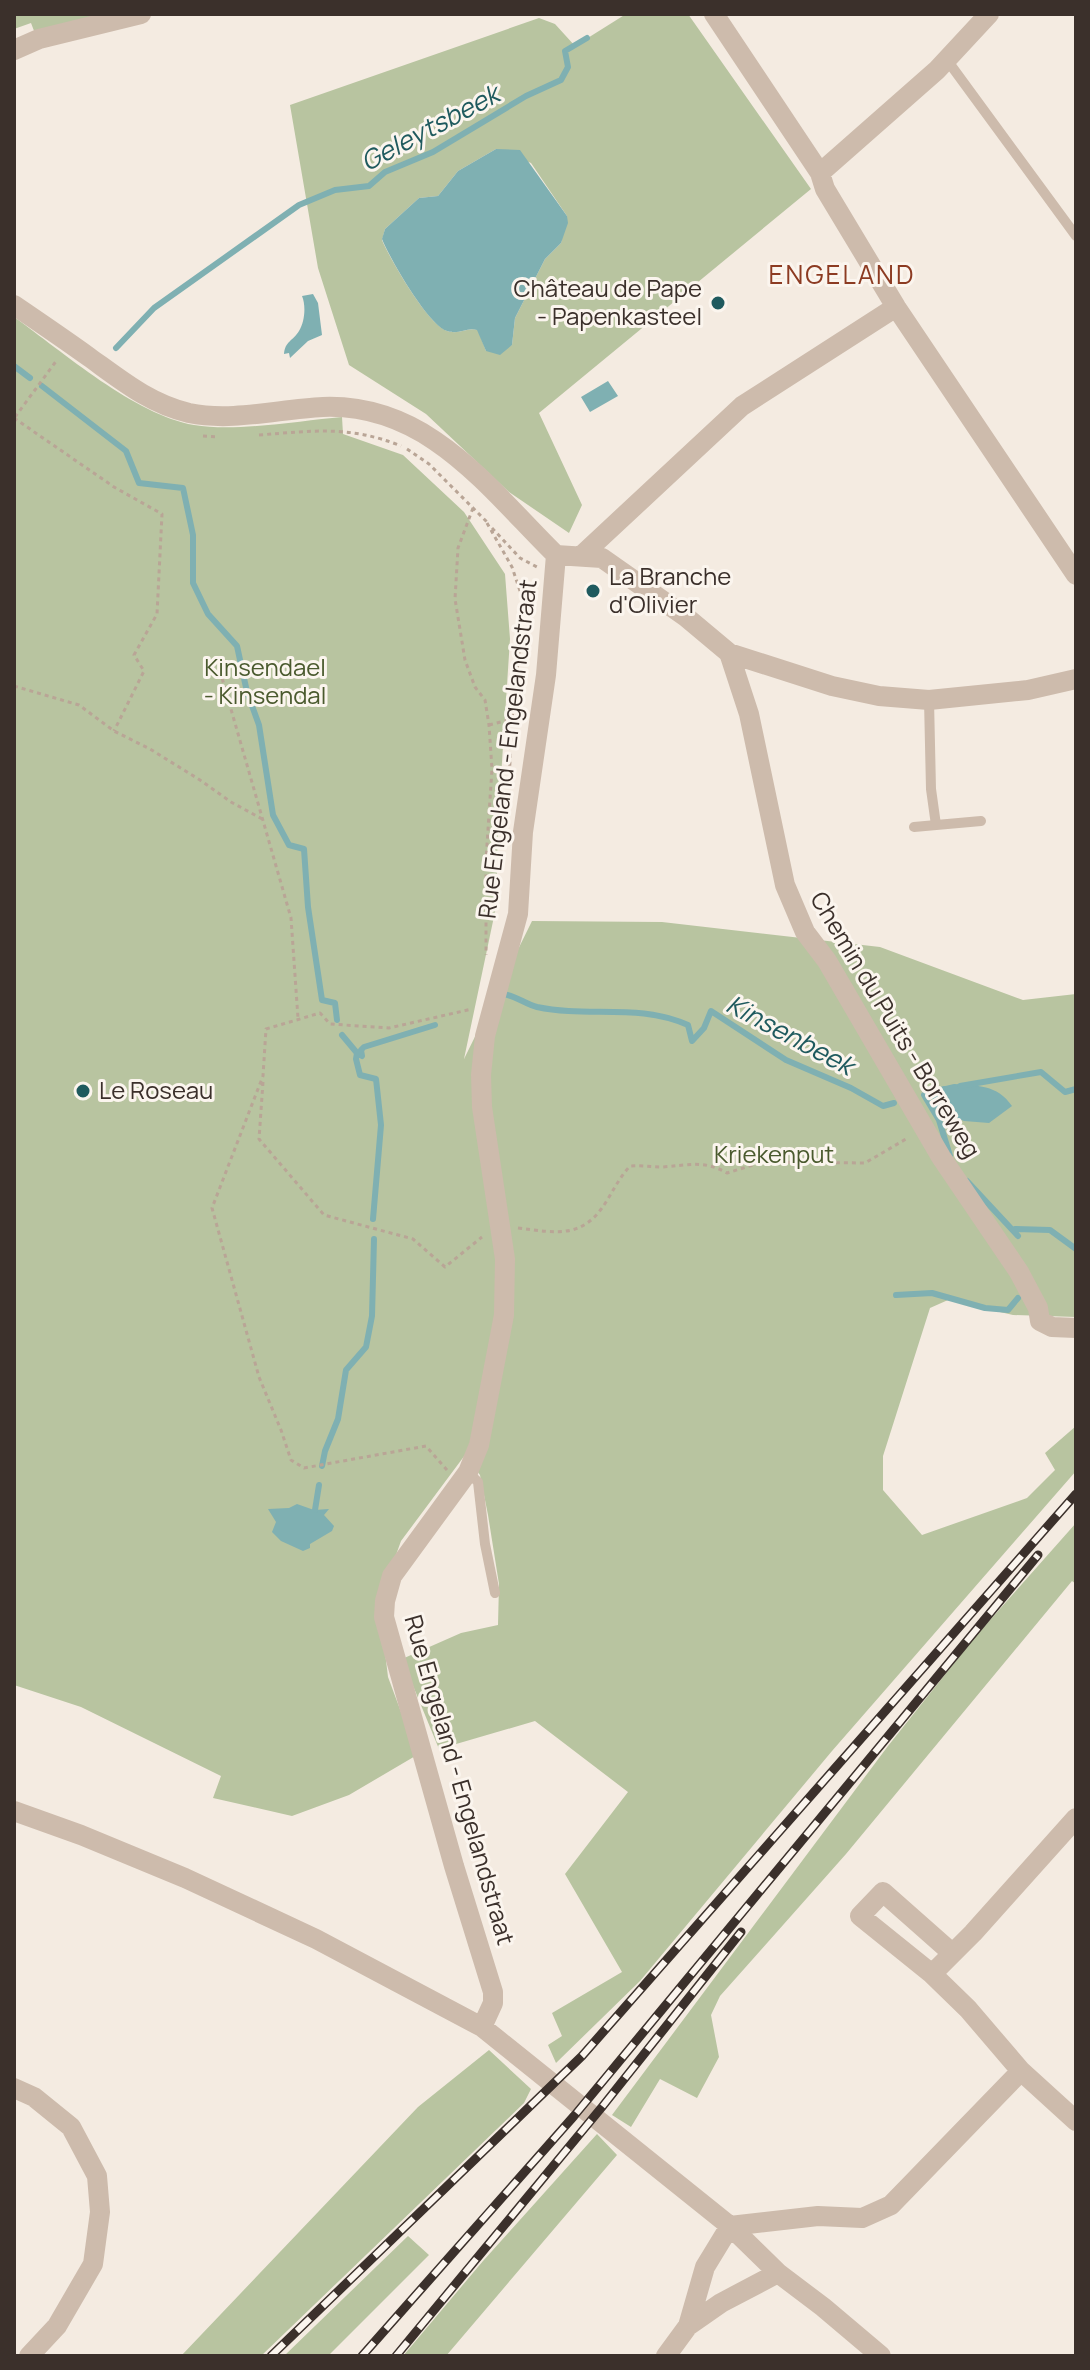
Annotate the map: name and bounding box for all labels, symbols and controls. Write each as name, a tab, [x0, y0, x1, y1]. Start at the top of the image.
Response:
water label: Geleytsbeek	[354, 74, 509, 179]
district label: ENGELAND	[769, 256, 915, 292]
place label: Château de Pape - Papenkasteel	[513, 271, 702, 332]
marker: Château de Pape - Papenkasteel	[709, 294, 727, 312]
place label: La Branche d'Olivier	[609, 559, 731, 620]
street label: Rue Engeland - Engelandstraat	[469, 577, 544, 920]
marker: La Branche d'Olivier	[584, 582, 602, 600]
park label: Kinsendael - Kinsendal	[204, 650, 326, 711]
street label: Chemin du Puits - Borreweg	[804, 885, 989, 1164]
water label: Kinsenbeek	[720, 985, 864, 1085]
place label: Le Roseau	[99, 1073, 213, 1106]
marker: Le Roseau	[74, 1082, 92, 1100]
park label: Kriekenput	[714, 1137, 834, 1170]
street label: Rue Engeland - Engelandstraat	[398, 1611, 523, 1948]

